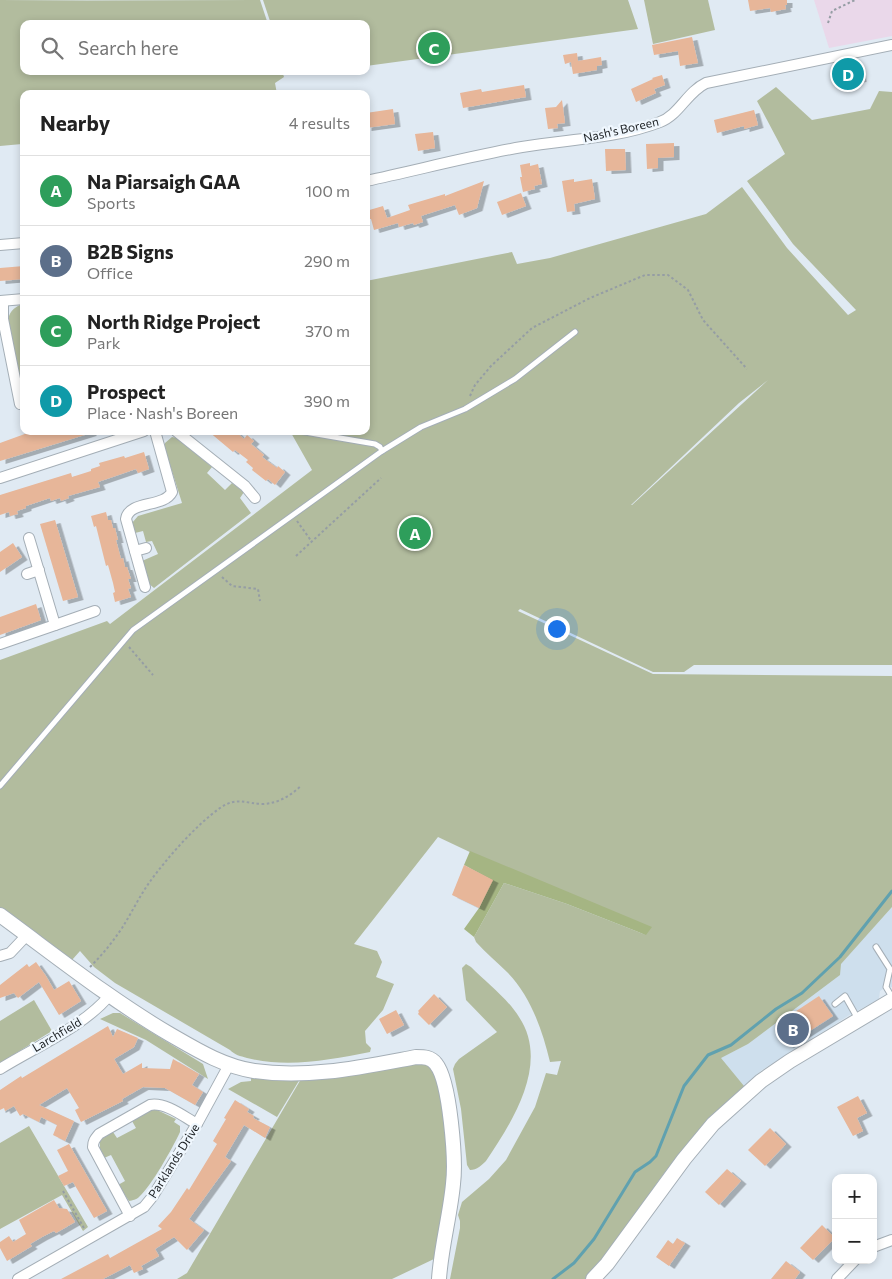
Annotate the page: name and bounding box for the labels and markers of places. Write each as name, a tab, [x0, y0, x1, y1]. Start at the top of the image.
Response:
pin: C	[418, 29, 450, 67]
pin: D	[832, 55, 864, 93]
pin: A	[399, 514, 431, 552]
pin: B	[777, 1010, 809, 1048]

